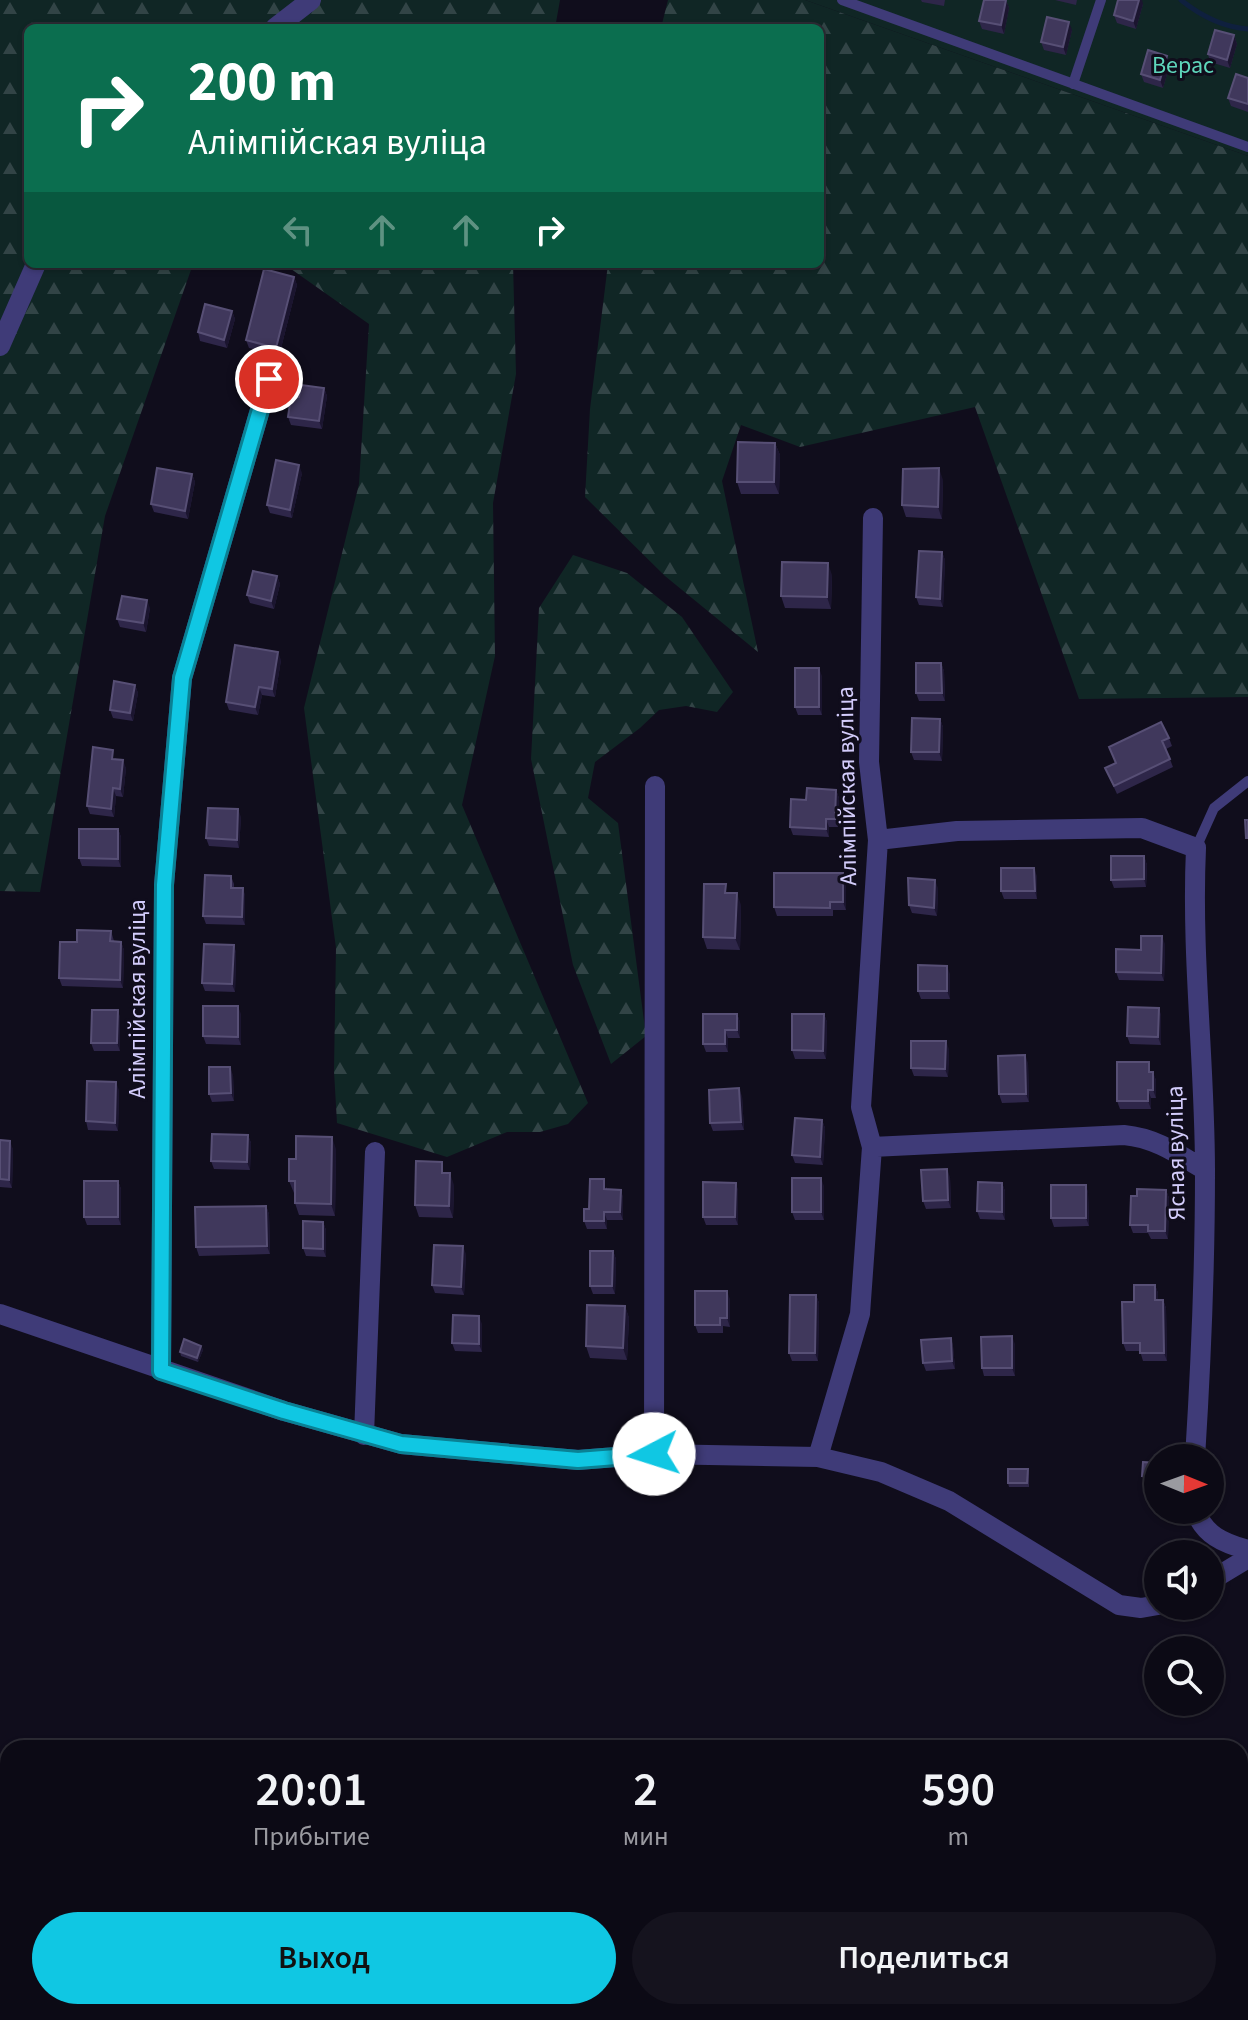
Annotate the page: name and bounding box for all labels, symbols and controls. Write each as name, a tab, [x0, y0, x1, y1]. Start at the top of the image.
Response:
text: 200 m	[188, 43, 336, 122]
park label: Верас	[1152, 48, 1214, 83]
icon: right	[56, 56, 160, 160]
text: Алімпійская вуліца	[188, 117, 487, 168]
icon: left	[276, 208, 320, 252]
icon: ahead	[360, 208, 404, 252]
icon: ahead	[444, 208, 488, 252]
icon: right	[528, 208, 572, 252]
pin	[235, 345, 303, 413]
icon: arrive	[247, 357, 291, 401]
street label: Алімпійская вуліца	[828, 686, 866, 886]
street label: Алімпійская вуліца	[120, 899, 155, 1099]
street label: Ясная вуліца	[1157, 1085, 1195, 1221]
position arrow	[612, 1412, 696, 1496]
north arrow	[1144, 1444, 1224, 1524]
map controls	[1144, 1444, 1224, 1716]
button: sound	[1144, 1540, 1224, 1620]
button: search	[1144, 1636, 1224, 1716]
text: 20:01	[256, 1756, 367, 1824]
text: 2	[633, 1756, 658, 1824]
text: 590	[921, 1756, 995, 1824]
text: Прибытие	[253, 1818, 370, 1855]
text: мин	[623, 1818, 669, 1855]
text: m	[947, 1818, 969, 1855]
button: Выход	[32, 1912, 616, 2004]
button: Поделиться	[632, 1912, 1216, 2004]

